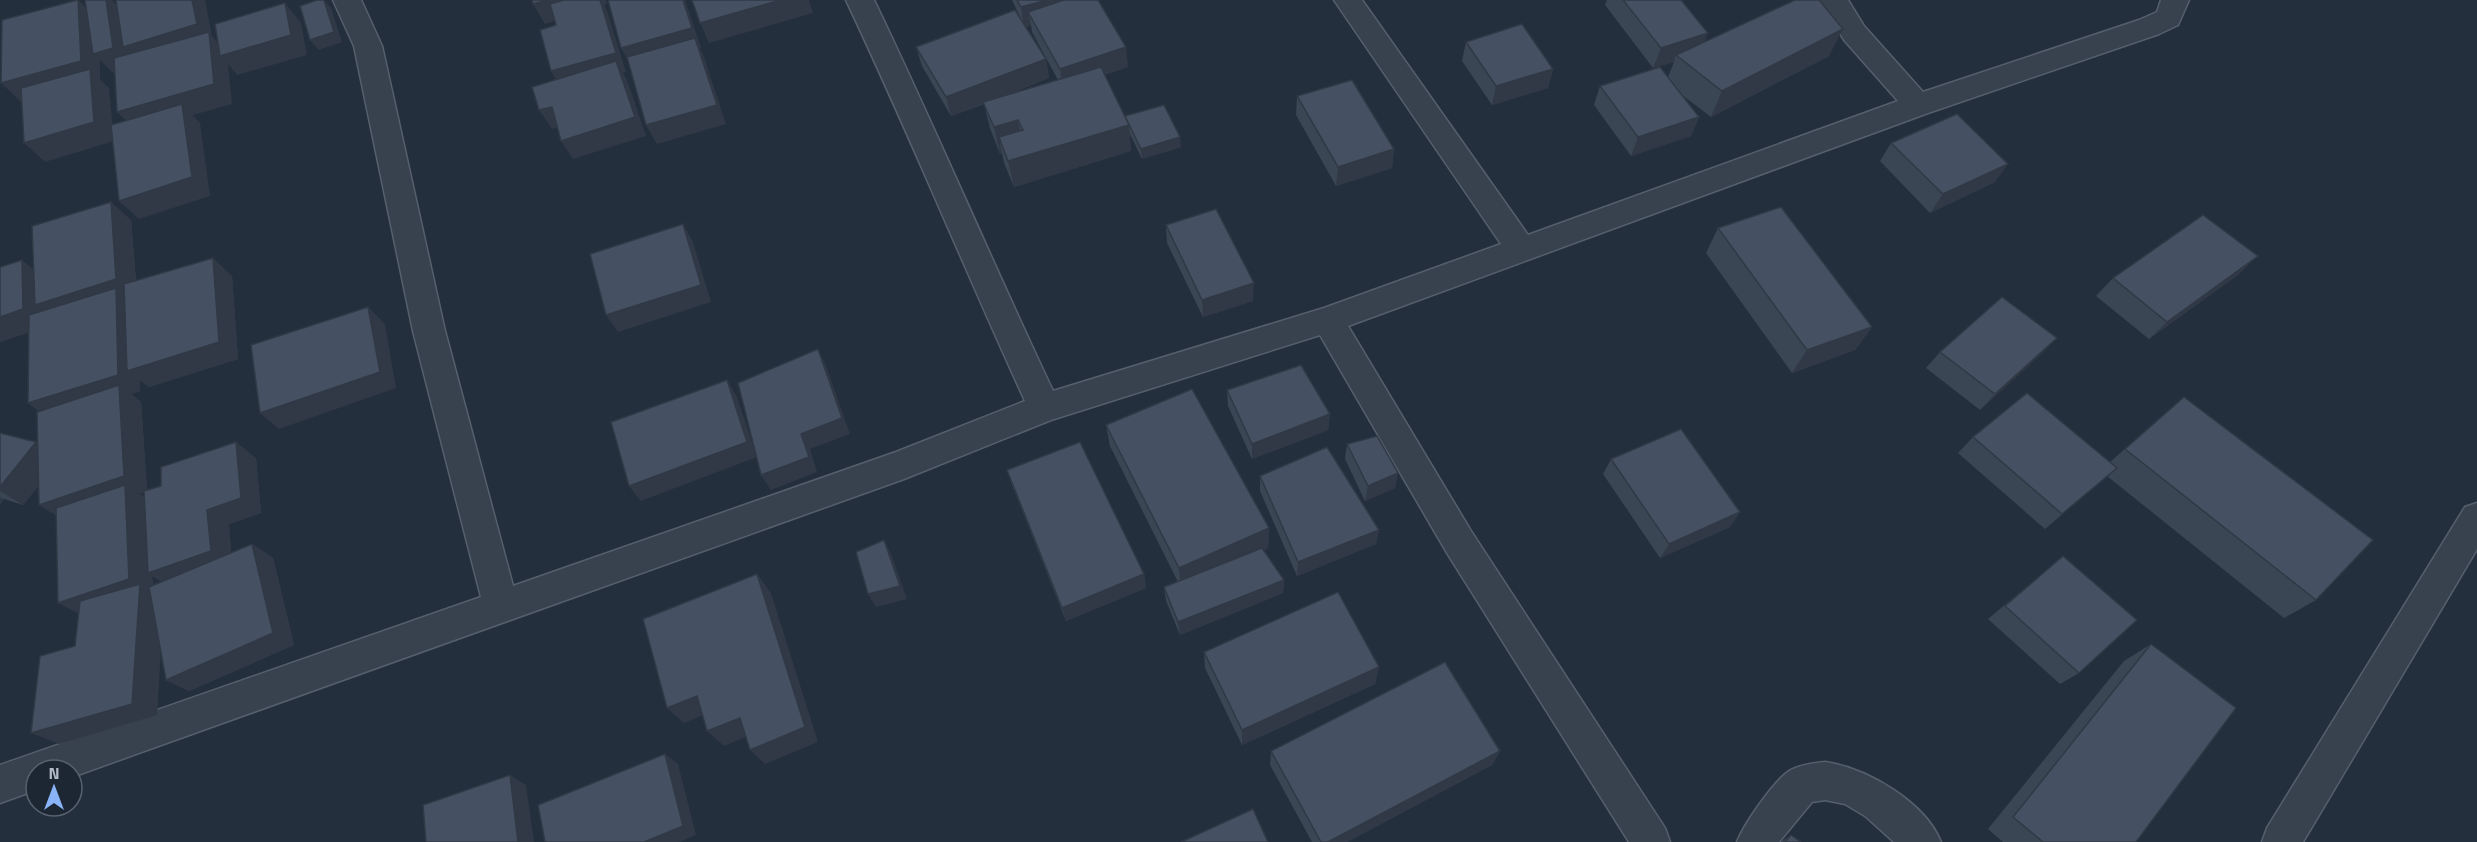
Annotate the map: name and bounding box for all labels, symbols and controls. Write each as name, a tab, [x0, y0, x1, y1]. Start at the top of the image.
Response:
north arrow	[24, 758, 84, 818]
text: N	[48, 761, 60, 785]

